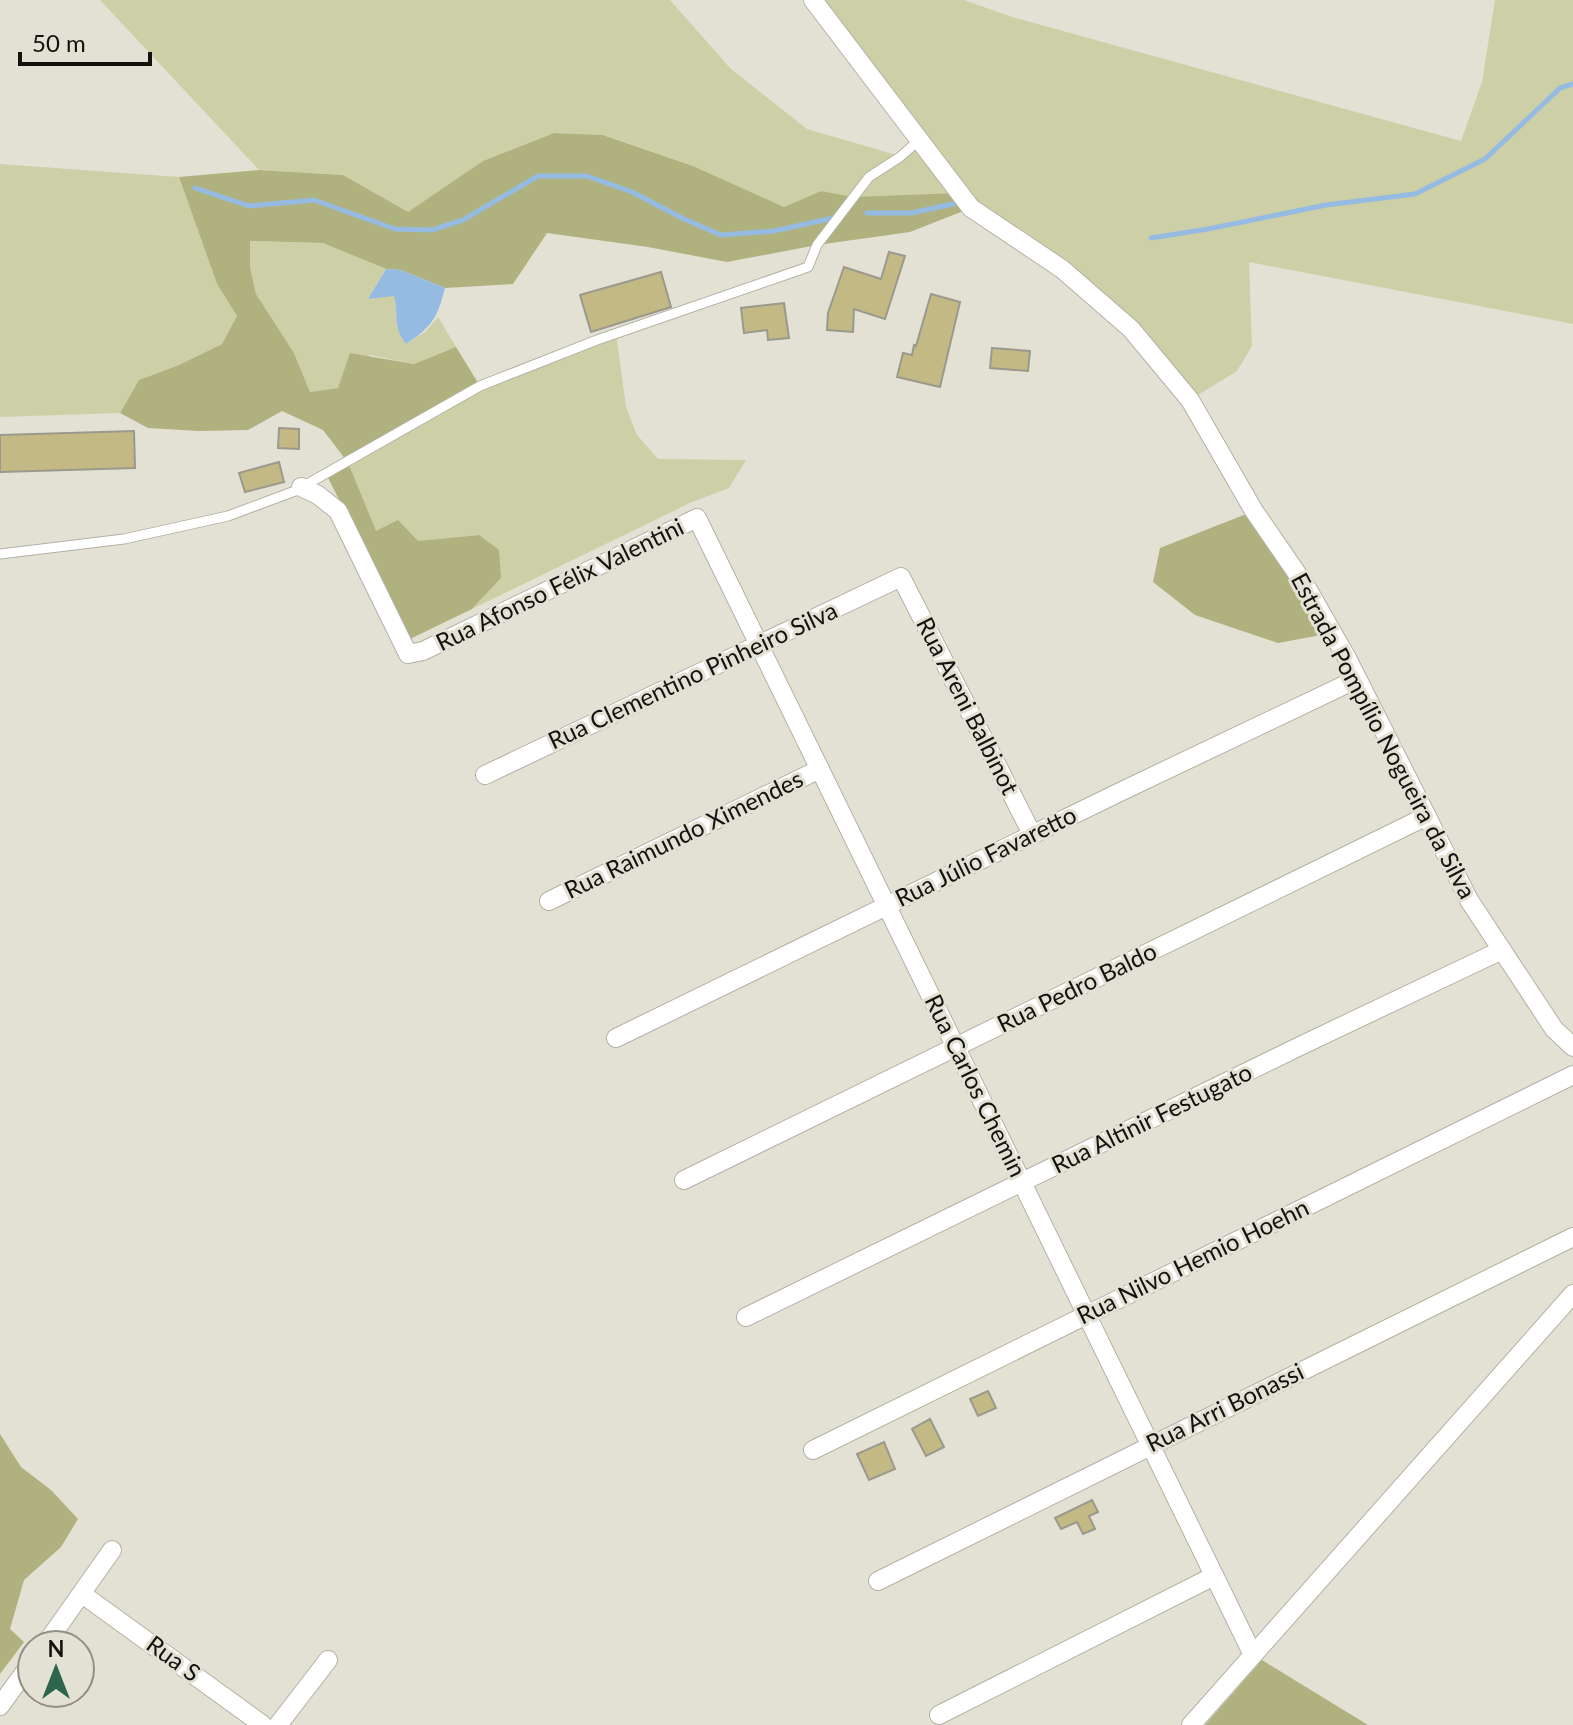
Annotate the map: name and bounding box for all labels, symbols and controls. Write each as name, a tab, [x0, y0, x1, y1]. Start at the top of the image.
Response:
scale bar	[20, 16, 150, 66]
text: 50 m	[32, 28, 86, 57]
street label: Rua Afonso Félix Valentini	[431, 511, 688, 656]
street label: Estrada Pompílio Nogueira da Silva	[1286, 567, 1483, 903]
street label: Rua Clementino Pinheiro Silva	[543, 595, 842, 754]
street label: Rua Areni Balbinot	[911, 612, 1026, 799]
street label: Rua Raimundo Ximendes	[559, 763, 807, 904]
street label: Rua Júlio Favaretto	[890, 799, 1081, 912]
street label: Rua Pedro Baldo	[992, 936, 1161, 1038]
street label: Rua Carlos Chemin	[920, 989, 1033, 1181]
street label: Rua Altinir Festugato	[1046, 1057, 1256, 1179]
street label: Rua Nilvo Hemio Hoehn	[1072, 1192, 1313, 1329]
street label: Rua Arri Bonassi	[1141, 1356, 1308, 1457]
north arrow	[16, 1629, 96, 1709]
street label: Rua S	[141, 1629, 206, 1687]
text: N	[48, 1635, 64, 1662]

